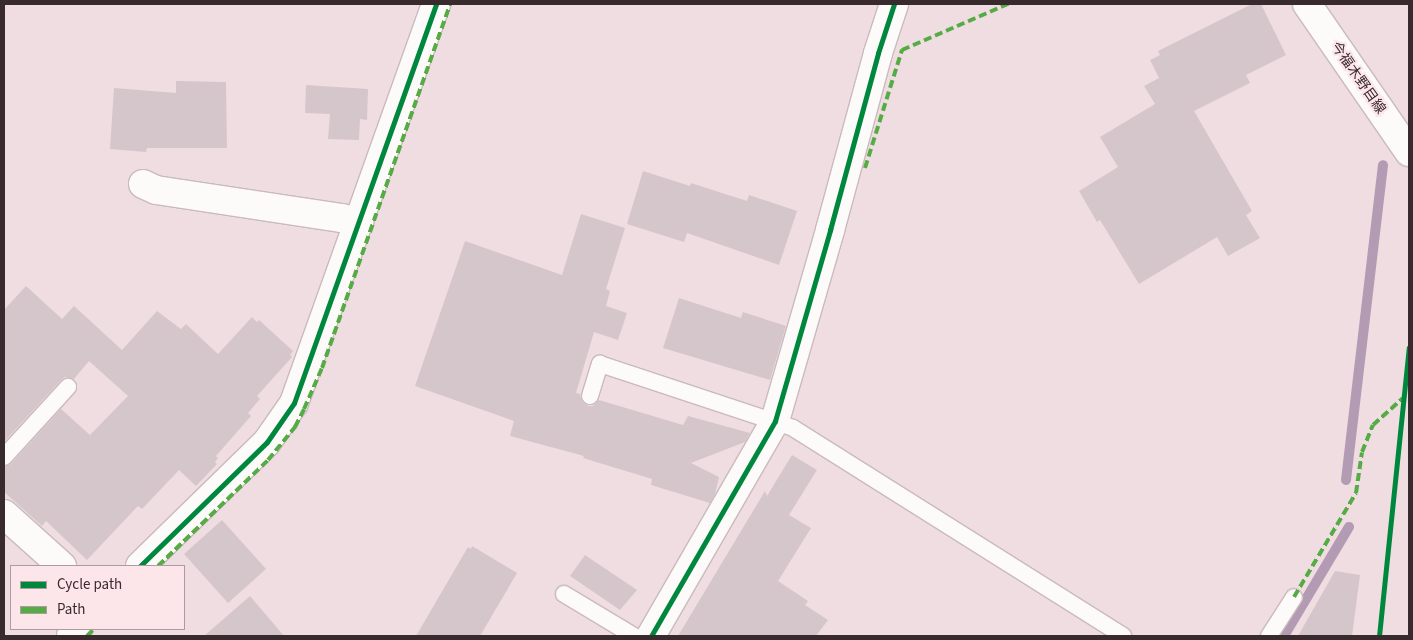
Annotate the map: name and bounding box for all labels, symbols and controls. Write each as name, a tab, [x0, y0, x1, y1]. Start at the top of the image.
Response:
street label: 今福木野目線	[1327, 39, 1389, 117]
legend	[10, 565, 185, 630]
text: Cycle path	[57, 574, 122, 595]
text: Path	[57, 599, 85, 620]

